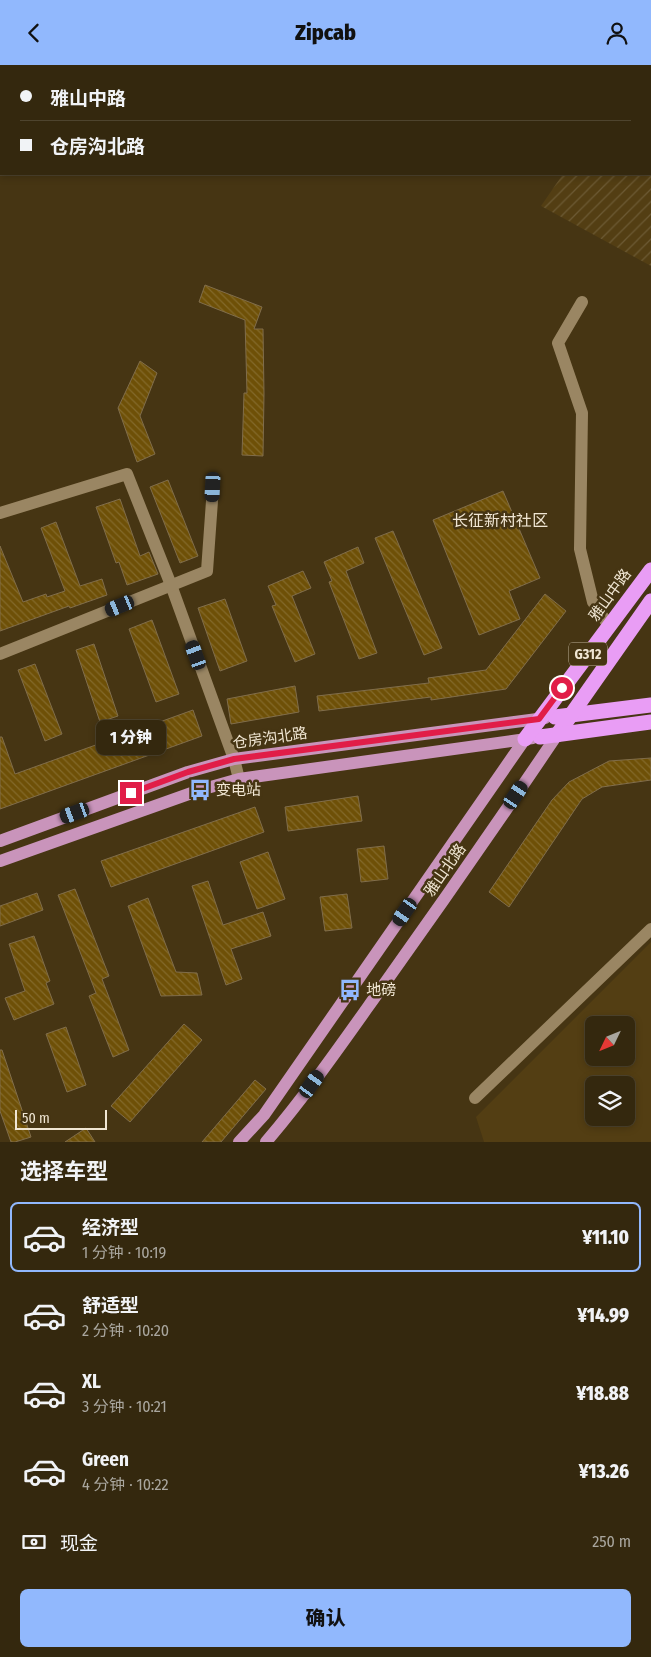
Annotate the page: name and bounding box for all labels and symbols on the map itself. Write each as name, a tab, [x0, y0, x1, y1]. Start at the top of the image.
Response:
car	[204, 472, 221, 502]
district label: 长征新村社区	[452, 511, 548, 530]
street label: 雅山中路	[585, 565, 635, 625]
car	[103, 593, 136, 619]
car	[183, 638, 208, 672]
road number: G312	[569, 643, 607, 665]
route start	[551, 677, 573, 699]
callout: 1 分钟	[96, 721, 166, 755]
street label: 仓房沟北路	[232, 724, 308, 752]
bus stop icon: 变电站	[187, 777, 213, 803]
car	[501, 778, 530, 812]
place label: 变电站	[216, 781, 261, 799]
route end	[120, 782, 142, 804]
car	[58, 801, 91, 825]
street label: 雅山北路	[420, 840, 470, 900]
car	[390, 895, 419, 929]
bus stop icon: 地磅	[337, 977, 363, 1003]
place label: 地磅	[366, 981, 396, 999]
north arrow	[585, 1016, 635, 1066]
car	[297, 1067, 326, 1101]
scale bar	[15, 1107, 108, 1130]

